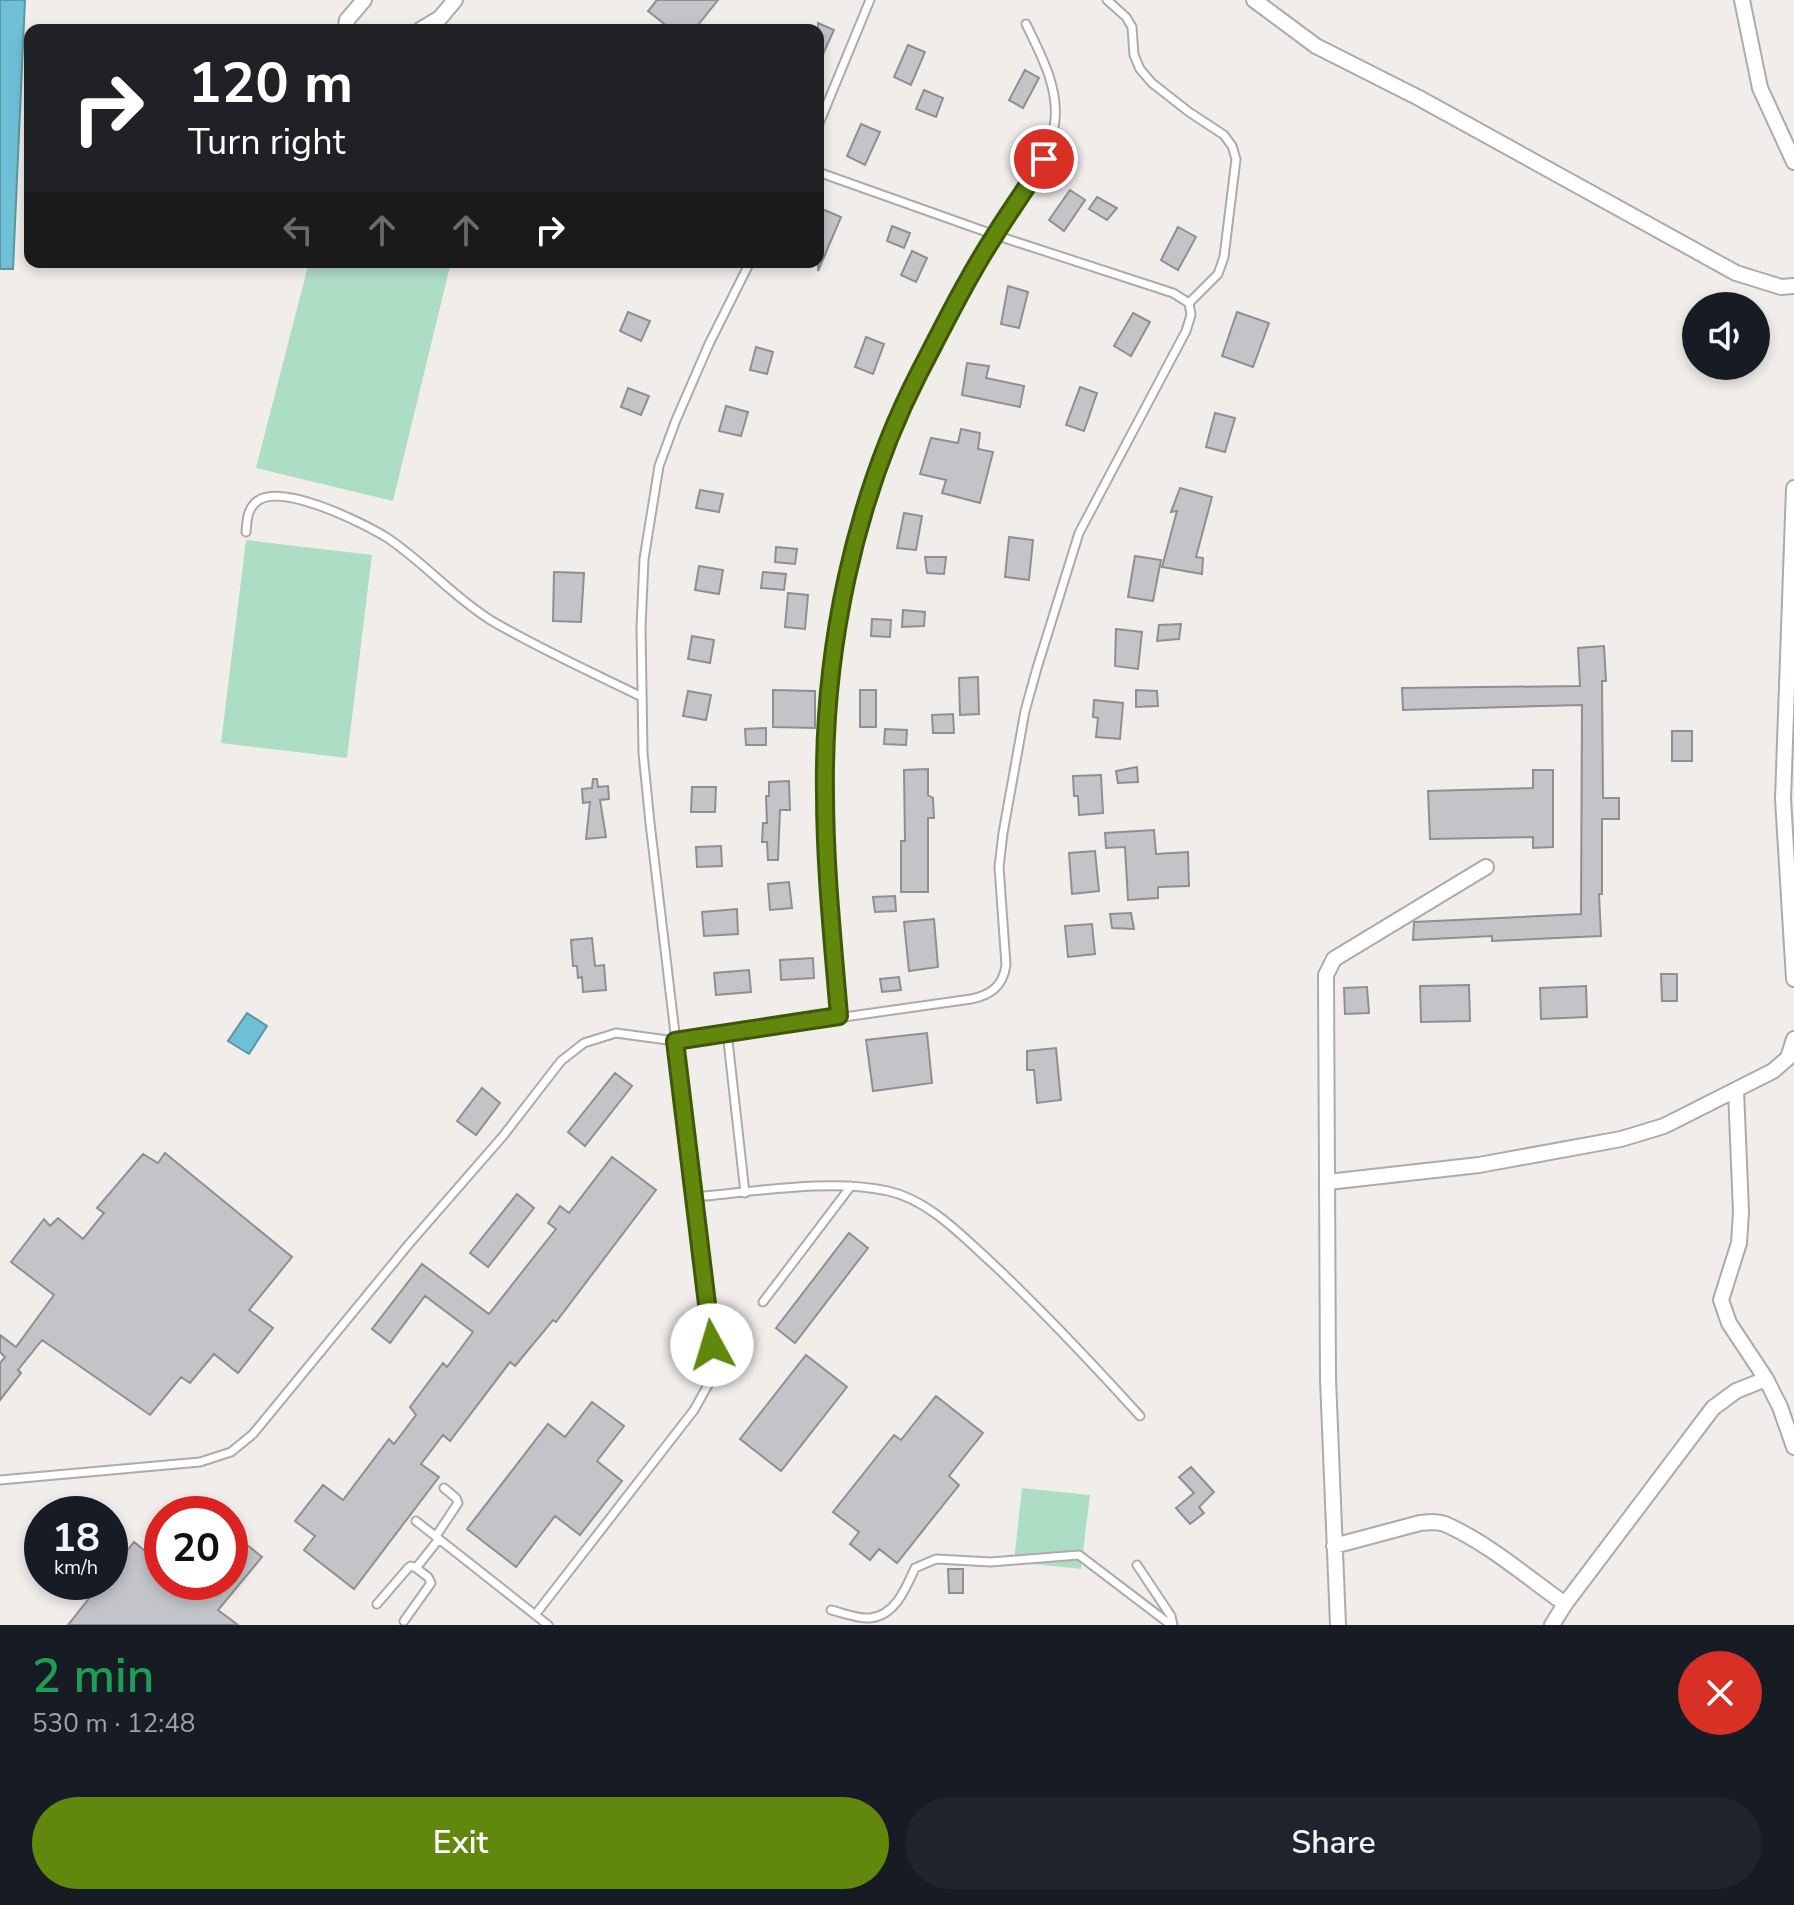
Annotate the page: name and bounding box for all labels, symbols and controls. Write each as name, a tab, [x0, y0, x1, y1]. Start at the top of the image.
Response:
text: 120 m	[188, 45, 353, 122]
icon: right	[56, 56, 160, 160]
text: Turn right	[188, 118, 345, 167]
pin	[1010, 125, 1078, 193]
icon: arrive	[1022, 137, 1066, 181]
icon: left	[276, 208, 320, 252]
icon: ahead	[360, 208, 404, 252]
icon: ahead	[444, 208, 488, 252]
icon: right	[528, 208, 572, 252]
map controls	[1682, 292, 1770, 380]
button: sound	[1682, 292, 1770, 380]
position arrow	[670, 1303, 754, 1387]
speed limit sign: 20	[144, 1496, 248, 1600]
text: 18	[52, 1511, 100, 1565]
text: km/h	[54, 1554, 98, 1581]
text: 2 min	[32, 1643, 154, 1709]
button: close	[1678, 1651, 1762, 1735]
text: 530 m · 12:48	[32, 1706, 195, 1741]
button: Exit	[32, 1797, 889, 1889]
button: Share	[905, 1797, 1762, 1889]

